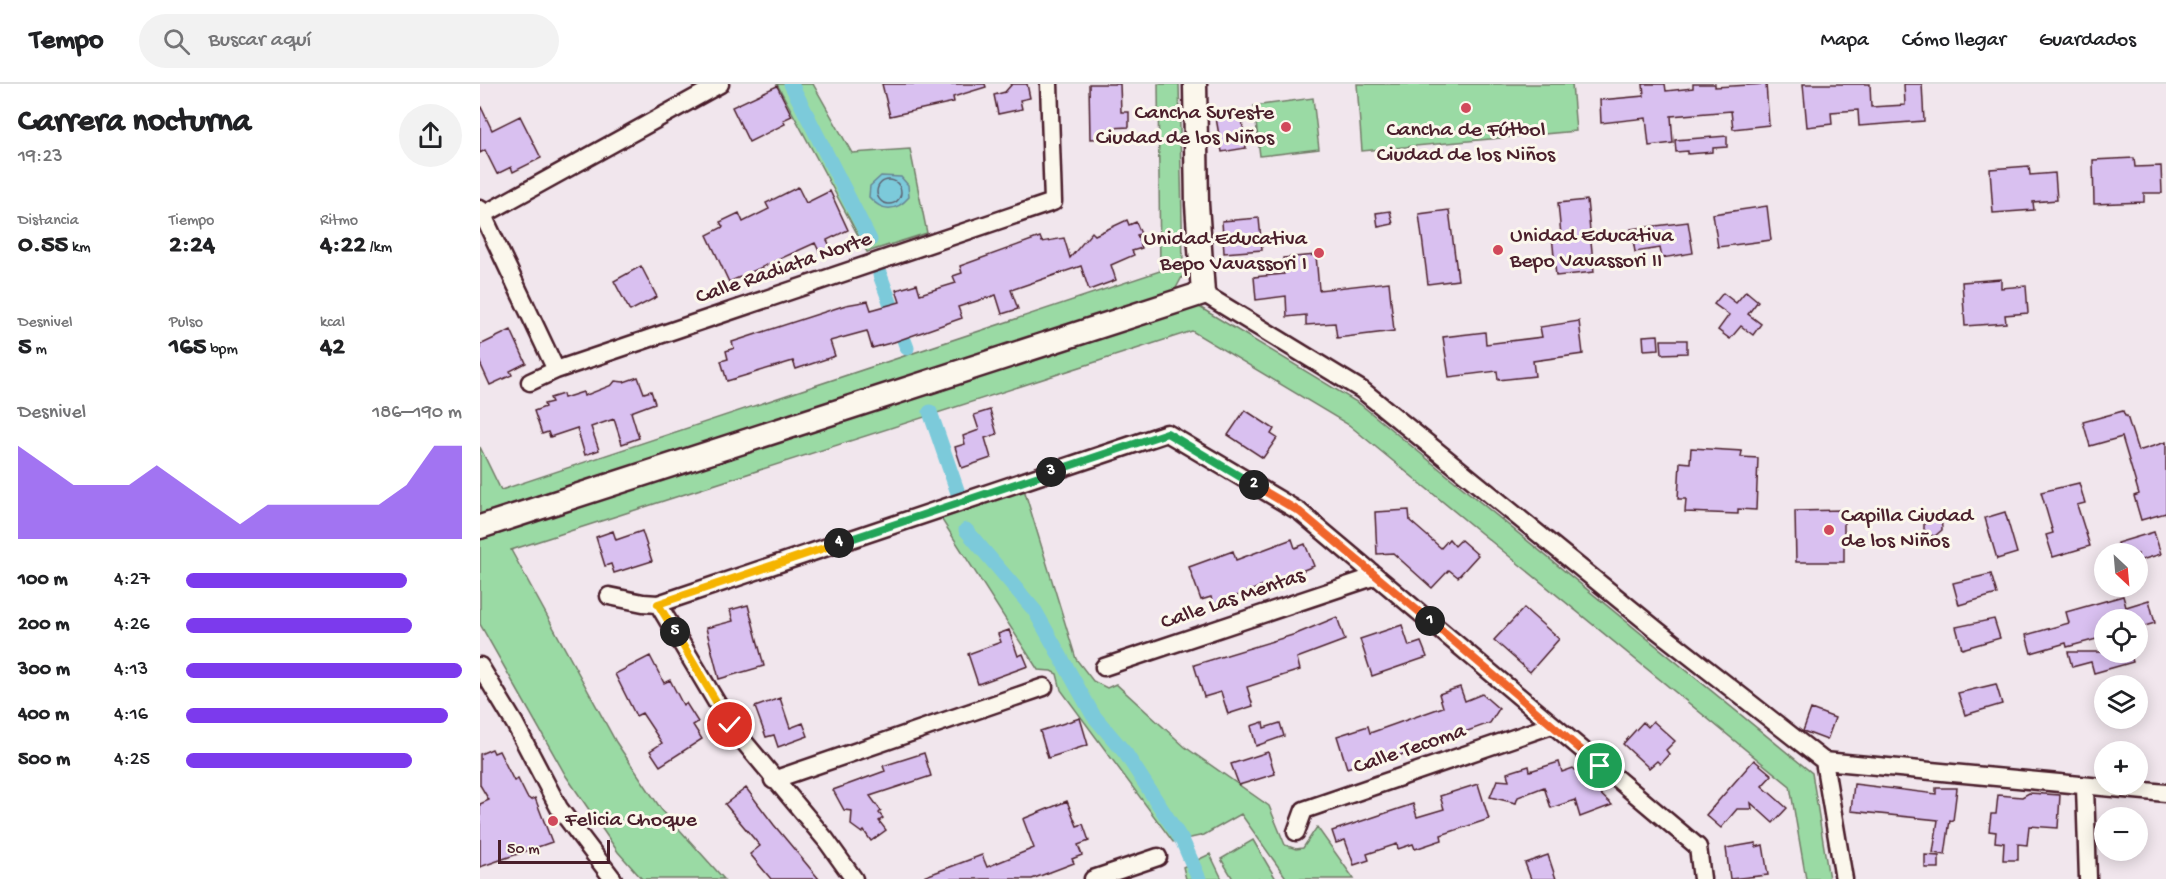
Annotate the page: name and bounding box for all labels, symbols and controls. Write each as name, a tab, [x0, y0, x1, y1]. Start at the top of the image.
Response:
search box	[139, 14, 559, 68]
text: Tempo	[30, 25, 103, 58]
icon: search	[160, 25, 193, 58]
text: Buscar aquí	[208, 28, 311, 54]
text: Mapa	[1820, 29, 1869, 54]
text: Cómo llegar	[1902, 29, 2006, 54]
text: Guardados	[2039, 29, 2136, 54]
place label: Cancha Sureste Ciudad de los Niños	[1096, 101, 1275, 152]
marker: Cancha de Fútbol Ciudad de los Niños	[1459, 101, 1473, 115]
text: Carrera nocturna	[18, 104, 251, 142]
button: share	[399, 104, 462, 167]
place label: Cancha de Fútbol Ciudad de los Niños	[1377, 118, 1556, 169]
marker: Cancha Sureste Ciudad de los Niños	[1279, 120, 1293, 134]
text: 19:23	[18, 146, 63, 169]
text: Distancia	[18, 212, 79, 231]
text: Tiempo	[169, 212, 214, 231]
text: Ritmo	[320, 212, 358, 231]
place label: Unidad Educativa Bepo Vavassori II	[1509, 224, 1674, 275]
street label: Calle Radiata Norte	[693, 226, 876, 311]
place label: Unidad Educativa Bepo Vavassori I	[1144, 227, 1308, 278]
text: 0.55	[18, 231, 68, 262]
text: 2:24	[169, 231, 215, 262]
text: 4:22	[320, 231, 366, 262]
text: km	[68, 239, 91, 258]
text: /km	[366, 239, 392, 258]
marker: Unidad Educativa Bepo Vavassori II	[1491, 243, 1505, 257]
marker: Unidad Educativa Bepo Vavassori I	[1312, 246, 1326, 260]
text: Desnivel	[18, 314, 72, 333]
text: Pulso	[169, 314, 203, 333]
text: kcal	[320, 314, 345, 333]
text: 5	[18, 333, 32, 364]
text: 165	[169, 333, 206, 364]
text: 42	[320, 333, 345, 364]
text: m	[32, 341, 47, 360]
text: bpm	[206, 341, 238, 360]
text: Desnivel	[18, 402, 86, 425]
text: 186–190 m	[372, 402, 462, 425]
pin: 3	[1036, 457, 1066, 487]
text: 3	[1047, 462, 1055, 481]
pin: 2	[1239, 470, 1269, 500]
text: 2	[1250, 475, 1258, 494]
place label: Capilla Ciudad de los Niños	[1841, 504, 1975, 555]
marker: Capilla Ciudad de los Niños	[1822, 523, 1836, 537]
pin: 4	[824, 528, 854, 558]
text: 4	[835, 533, 843, 552]
north arrow	[2094, 543, 2148, 597]
map controls	[2094, 543, 2148, 861]
street label: Calle Las Mentas	[1158, 563, 1309, 637]
text: 100 m	[18, 569, 68, 592]
text: 4:27	[114, 569, 150, 592]
pin: 1	[1415, 606, 1445, 636]
button: locate	[2094, 609, 2148, 663]
text: 1	[1427, 611, 1433, 630]
text: 200 m	[18, 614, 69, 637]
text: 4:26	[114, 614, 150, 637]
pin: 5	[660, 617, 690, 647]
text: 5	[671, 622, 679, 641]
text: 300 m	[18, 659, 70, 682]
text: 4:13	[114, 659, 148, 682]
button: layers	[2094, 675, 2148, 729]
pin	[704, 699, 755, 750]
text: 400 m	[18, 704, 69, 727]
text: 4:16	[114, 704, 148, 727]
icon: check	[713, 708, 746, 741]
street label: Calle Tecoma	[1350, 718, 1470, 781]
pin	[1574, 740, 1625, 791]
button: +	[2094, 741, 2148, 795]
text: 500 m	[18, 749, 70, 772]
text: 4:25	[114, 749, 150, 772]
icon: arrive	[1583, 749, 1616, 782]
button: −	[2094, 807, 2148, 861]
place label: Felicia Choque	[564, 808, 698, 834]
marker: Felicia Choque	[546, 814, 560, 828]
scale bar	[498, 837, 610, 864]
text: 50 m	[507, 841, 540, 860]

